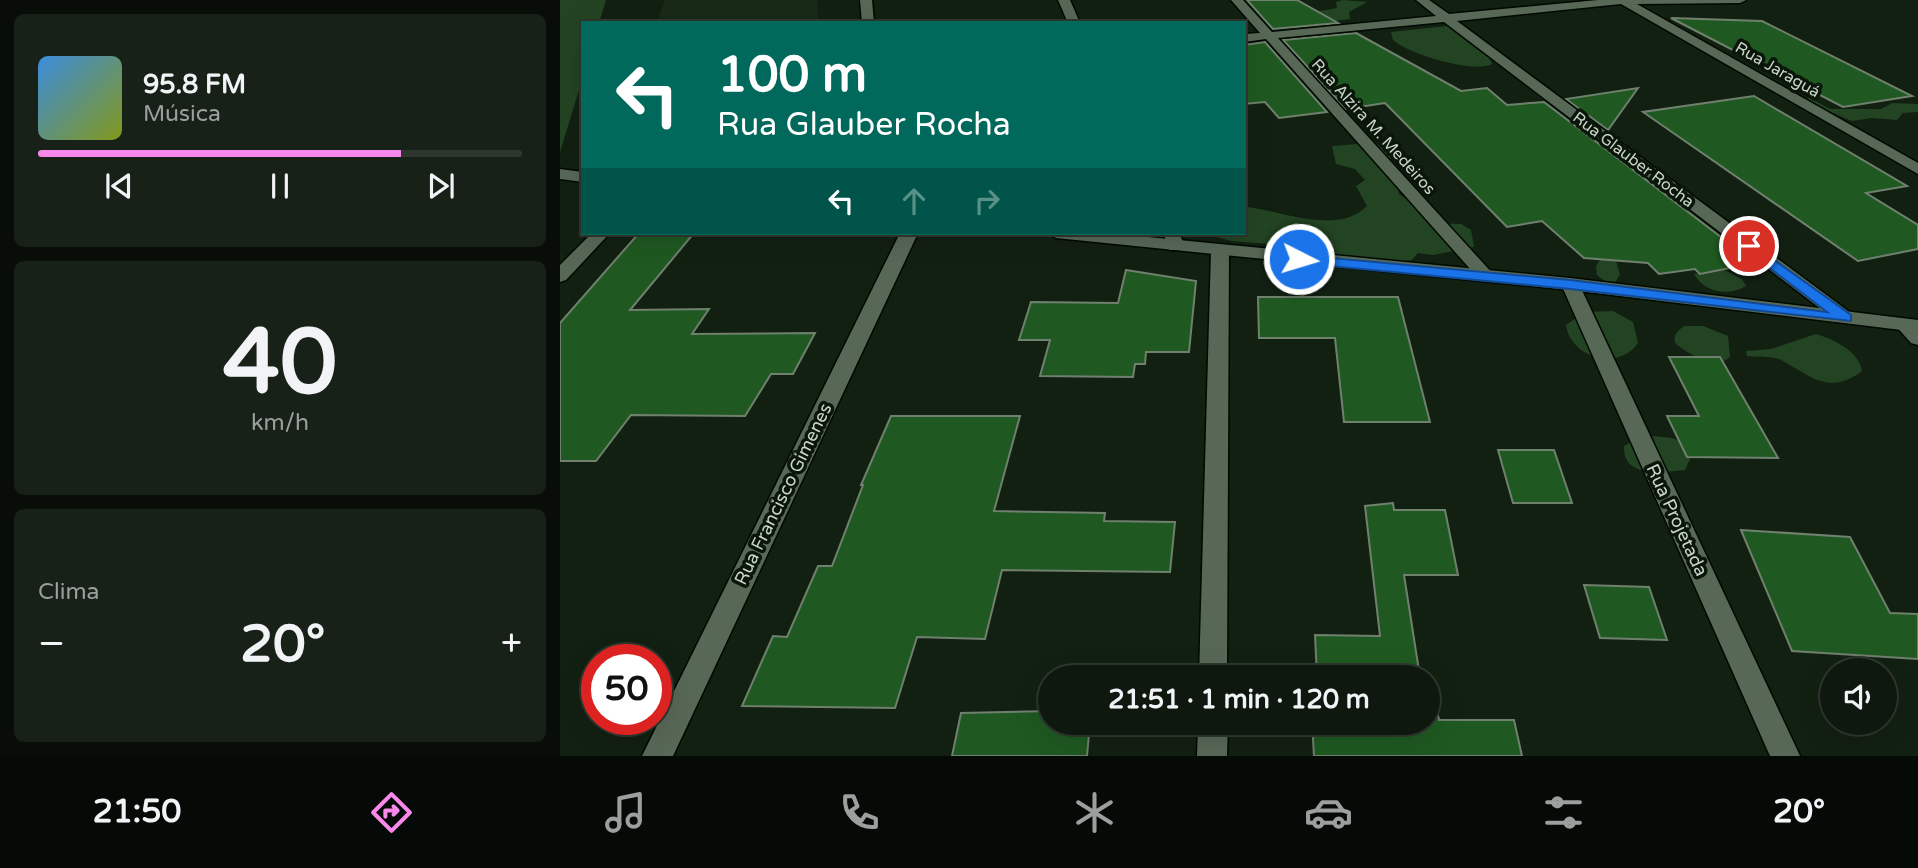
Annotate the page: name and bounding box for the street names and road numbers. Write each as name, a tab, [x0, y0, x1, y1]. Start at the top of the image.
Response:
street label: Rua Jaraguá	[1731, 38, 1824, 102]
street label: Rua Alzira M. Medeiros	[1307, 55, 1440, 199]
street label: Rua Glauber Rocha	[1569, 108, 1698, 212]
street label: Rua Francisco Gimenes	[729, 400, 837, 588]
street label: Rua Projetada	[1641, 460, 1713, 580]

